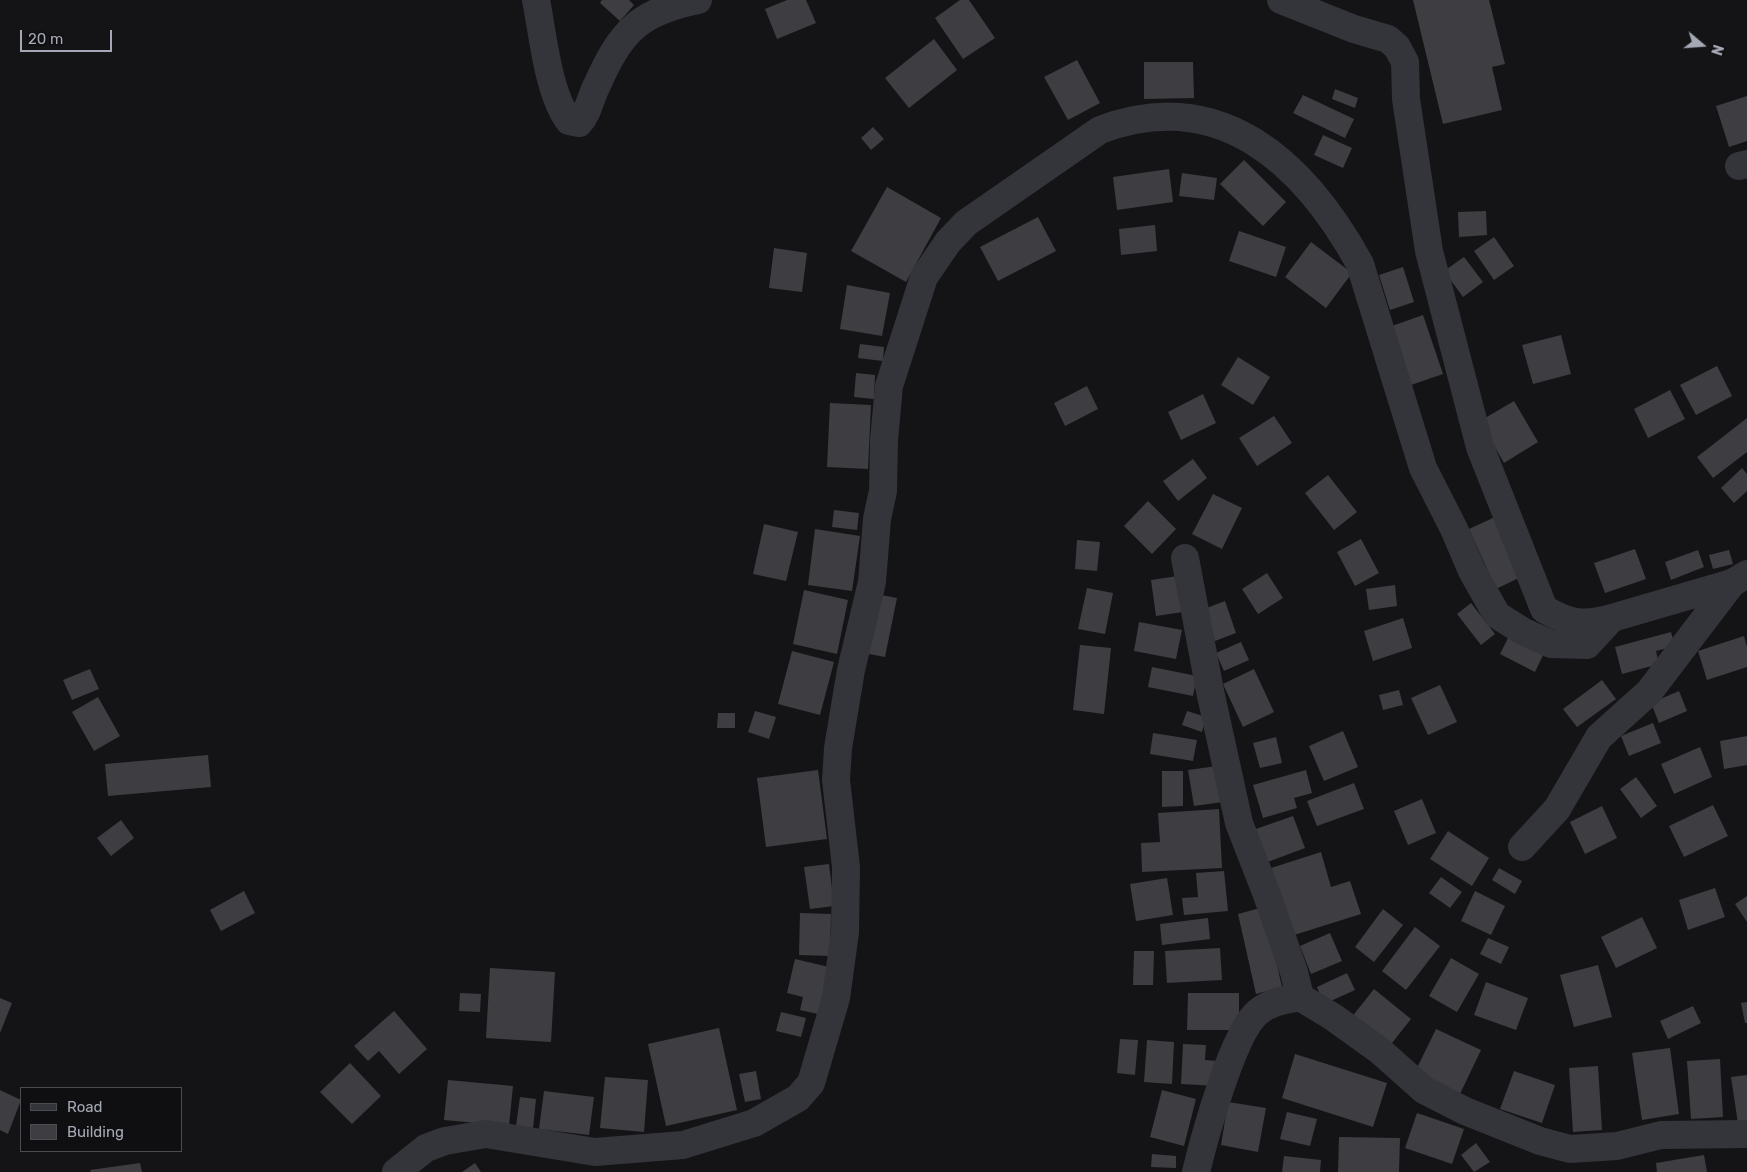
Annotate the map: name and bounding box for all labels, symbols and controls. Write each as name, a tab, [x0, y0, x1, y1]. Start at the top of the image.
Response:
scale bar	[22, 20, 115, 52]
north arrow	[1677, 20, 1727, 70]
text: 20 m	[28, 30, 63, 48]
text: N	[1707, 42, 1726, 57]
legend	[20, 1087, 182, 1152]
text: Road	[67, 1098, 103, 1116]
text: Building	[67, 1123, 124, 1141]

